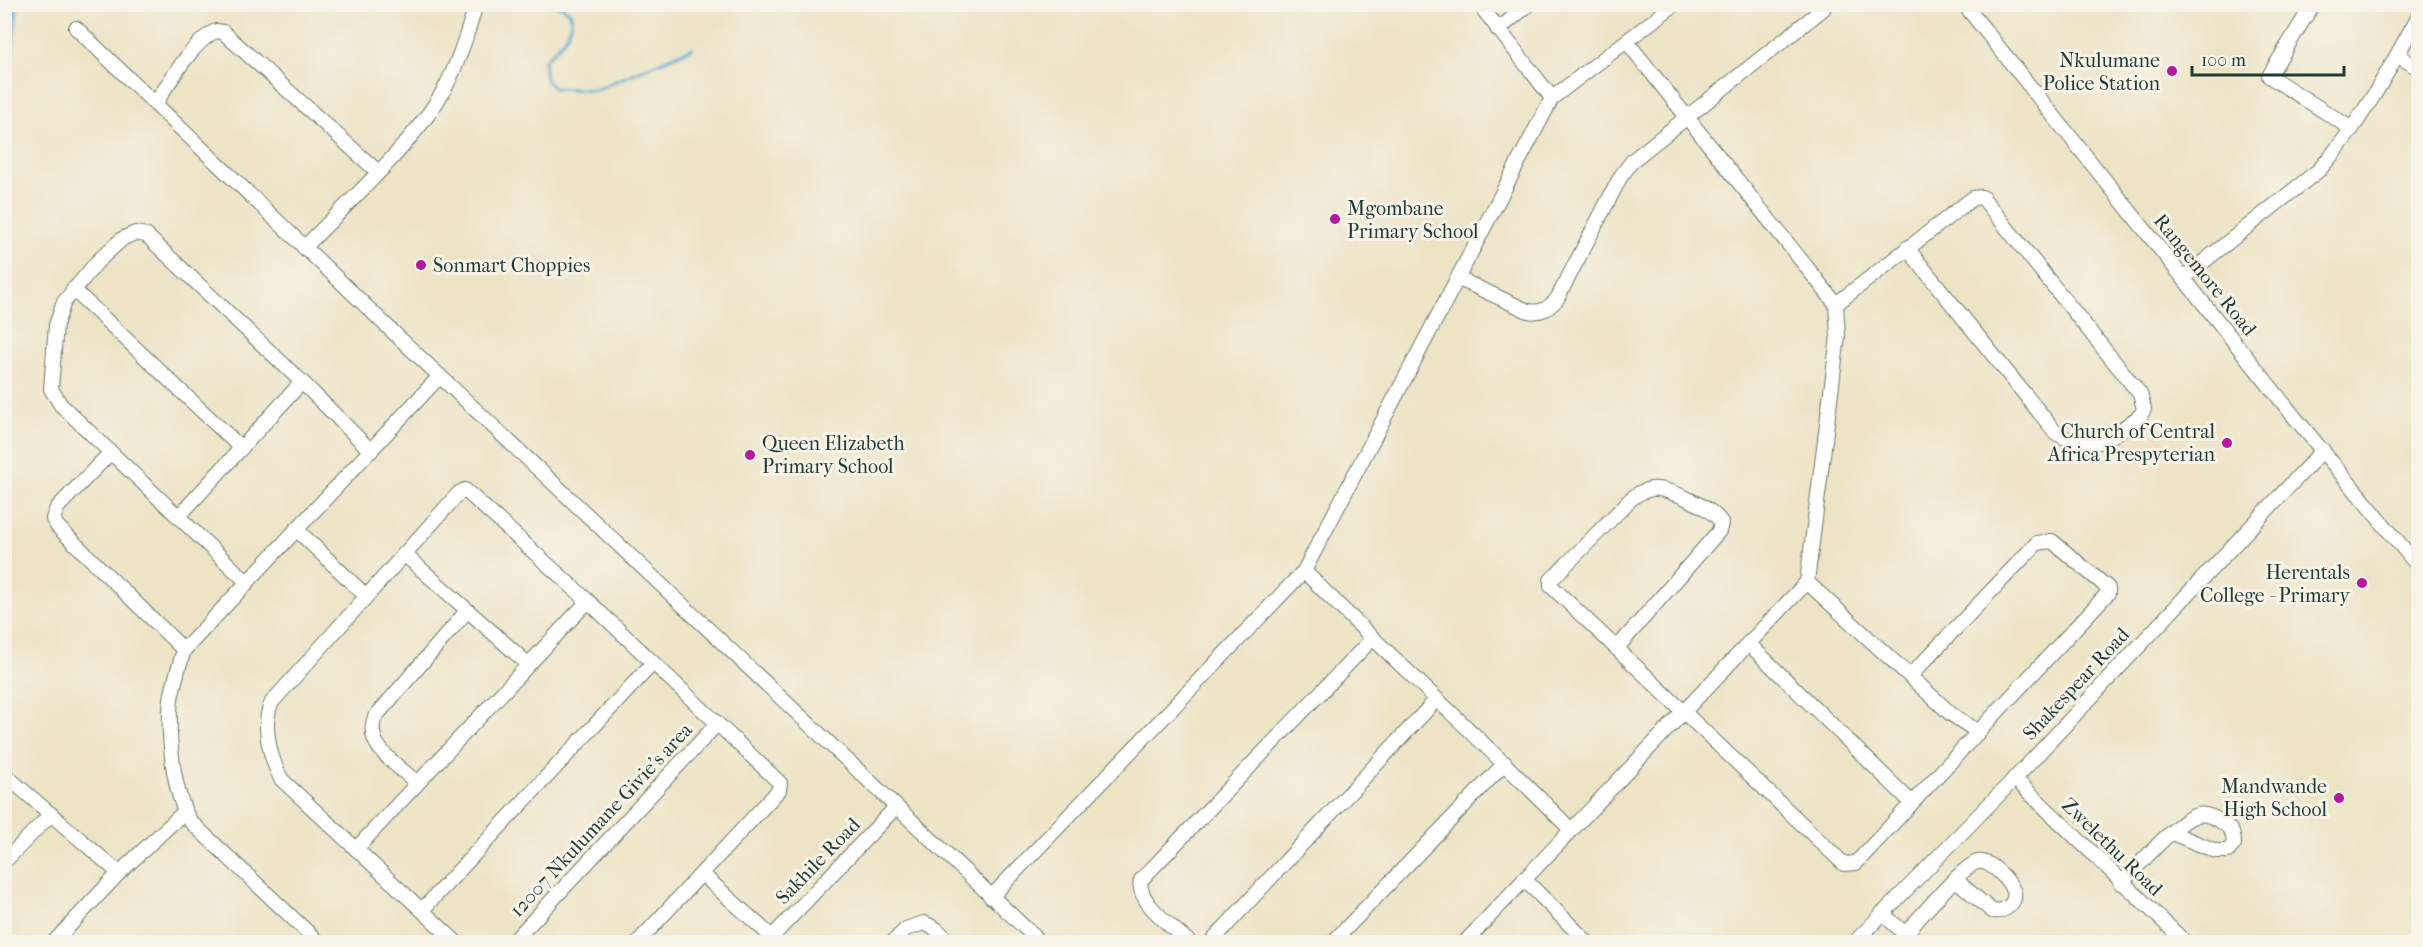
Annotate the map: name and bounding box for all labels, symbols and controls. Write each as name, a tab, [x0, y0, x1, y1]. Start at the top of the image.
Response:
scale bar	[2192, 39, 2344, 77]
place label: Nkulumane Police Station	[2043, 49, 2160, 95]
text: 100 m	[2201, 50, 2246, 71]
marker: Nkulumane Police Station	[2165, 64, 2179, 78]
place label: Mgombane Primary School	[1347, 197, 1479, 243]
street label: Rangemore Road	[2149, 210, 2262, 341]
marker: Mgombane Primary School	[1328, 212, 1342, 226]
place label: Sonmart Choppies	[433, 254, 590, 277]
marker: Sonmart Choppies	[414, 258, 428, 272]
place label: Church of Central Africa Prespyterian	[2047, 420, 2215, 466]
place label: Queen Elizabeth Primary School	[762, 432, 906, 478]
marker: Church of Central Africa Prespyterian	[2220, 436, 2234, 450]
marker: Queen Elizabeth Primary School	[743, 448, 757, 462]
place label: Herentals College - Primary	[2200, 561, 2351, 607]
marker: Herentals College - Primary	[2355, 576, 2369, 590]
street label: Shakespear Road	[2018, 622, 2135, 745]
street label: 12007 Nkulumane Givie's area	[505, 718, 697, 922]
place label: Mandwande High School	[2221, 775, 2327, 821]
marker: Mandwande High School	[2332, 791, 2346, 805]
street label: Zwelethu Road	[2057, 793, 2168, 902]
street label: Sakhile Road	[771, 812, 866, 909]

